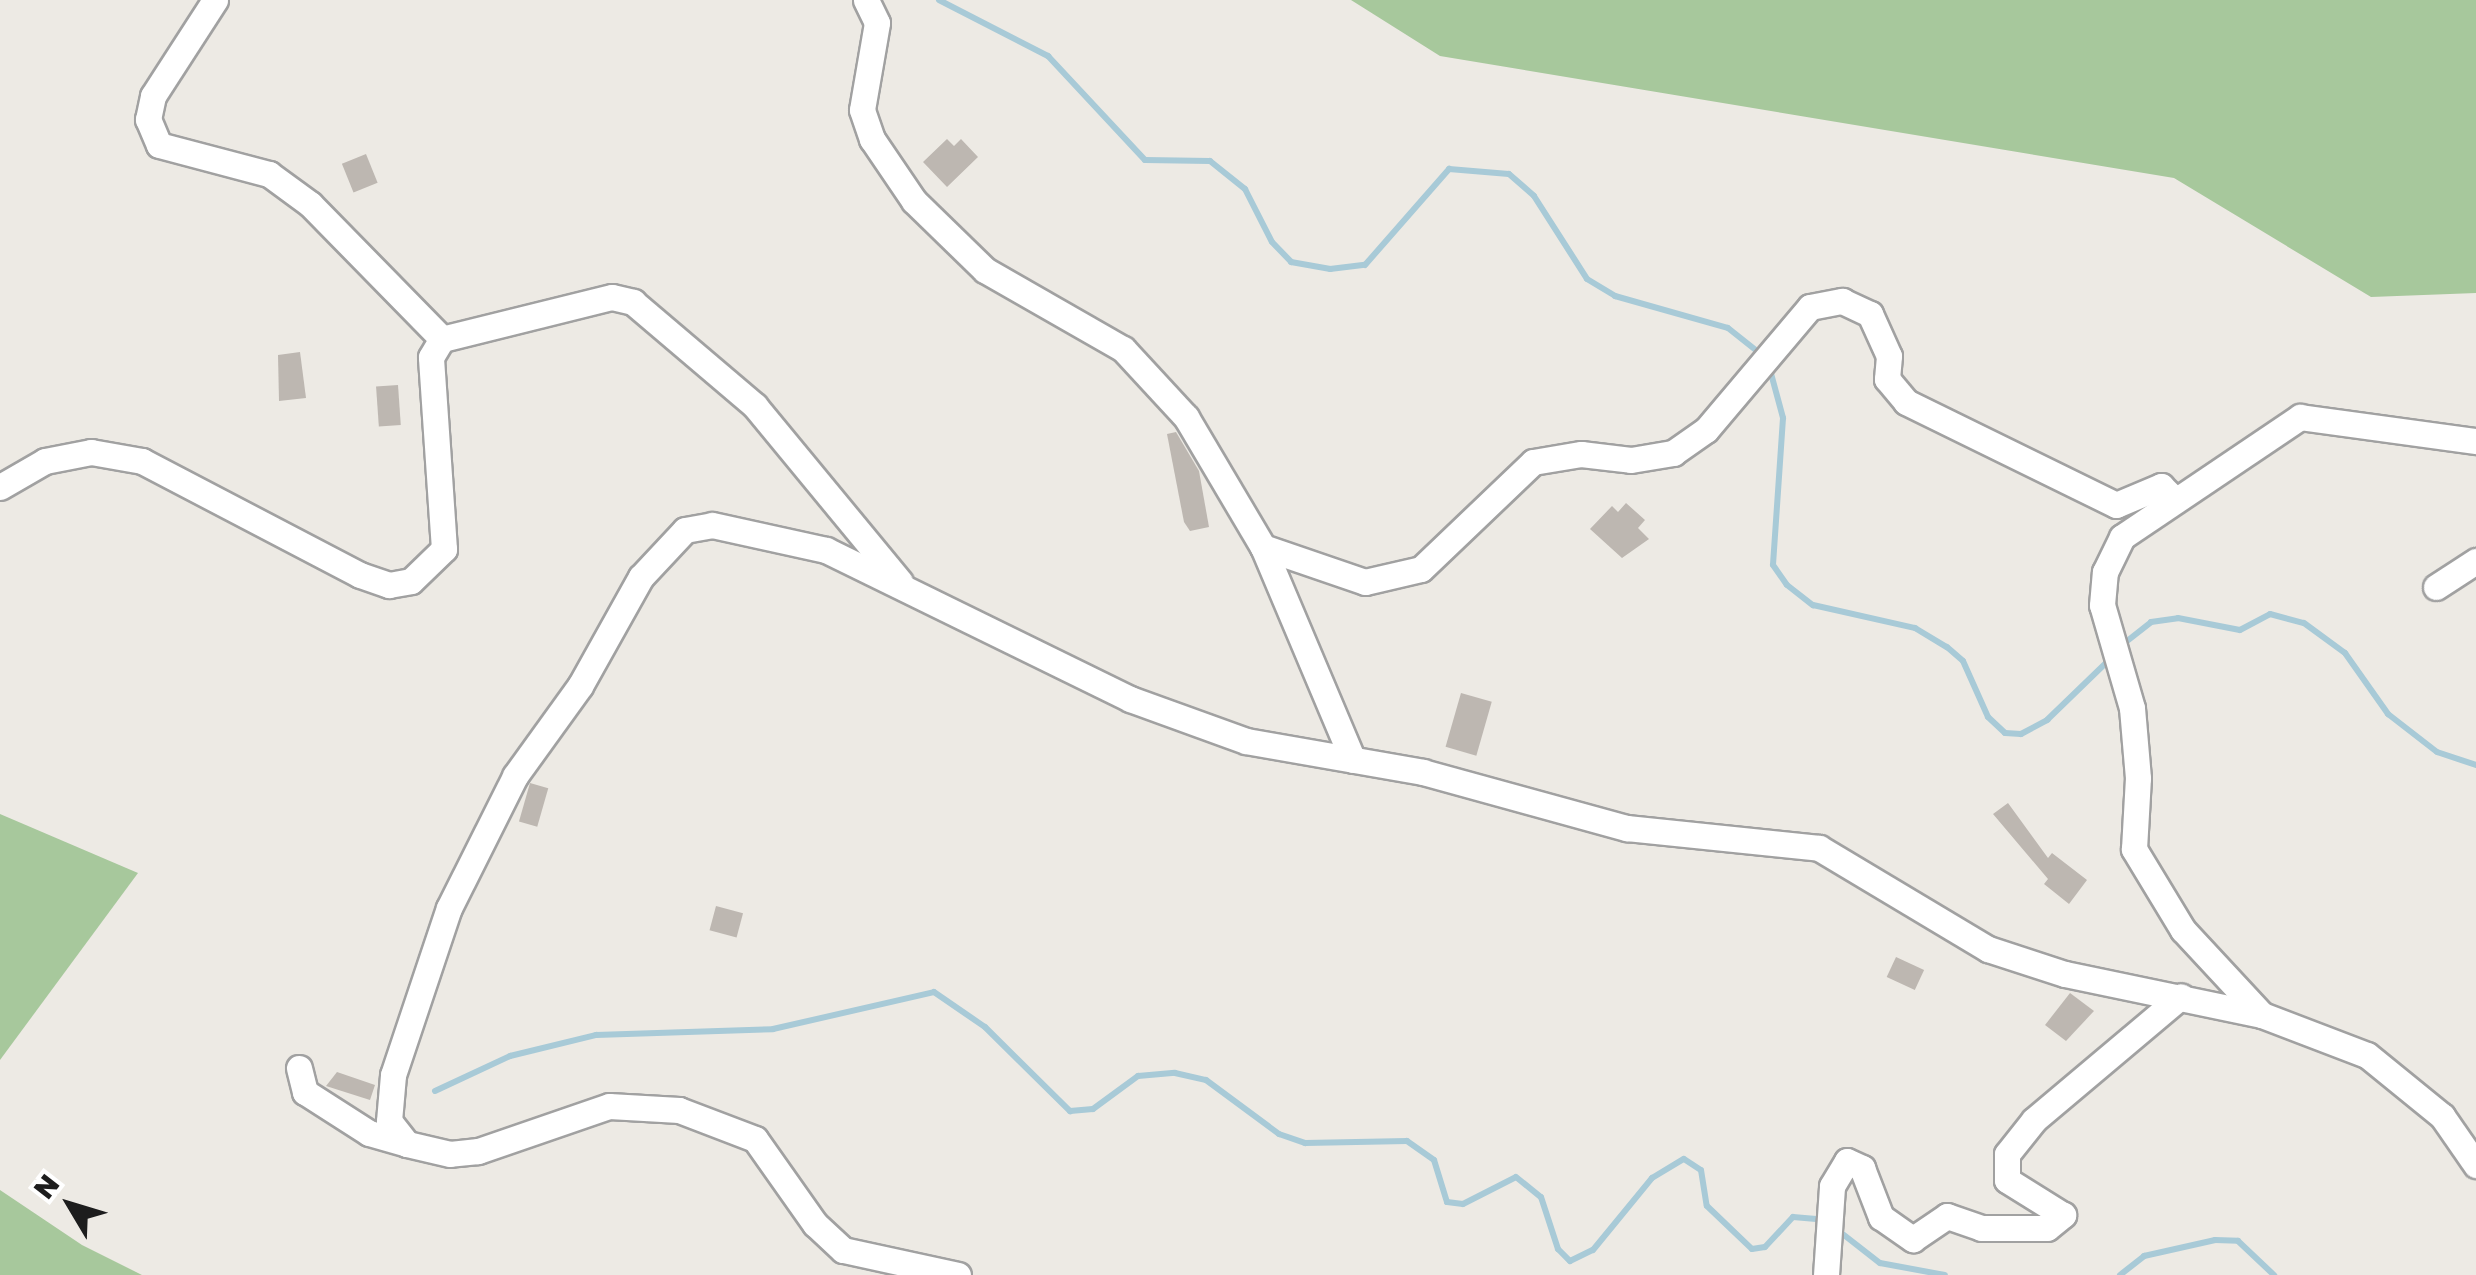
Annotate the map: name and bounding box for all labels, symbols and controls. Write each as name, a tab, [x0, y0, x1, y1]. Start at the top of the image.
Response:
north arrow	[20, 1155, 120, 1255]
text: N	[26, 1168, 66, 1205]

